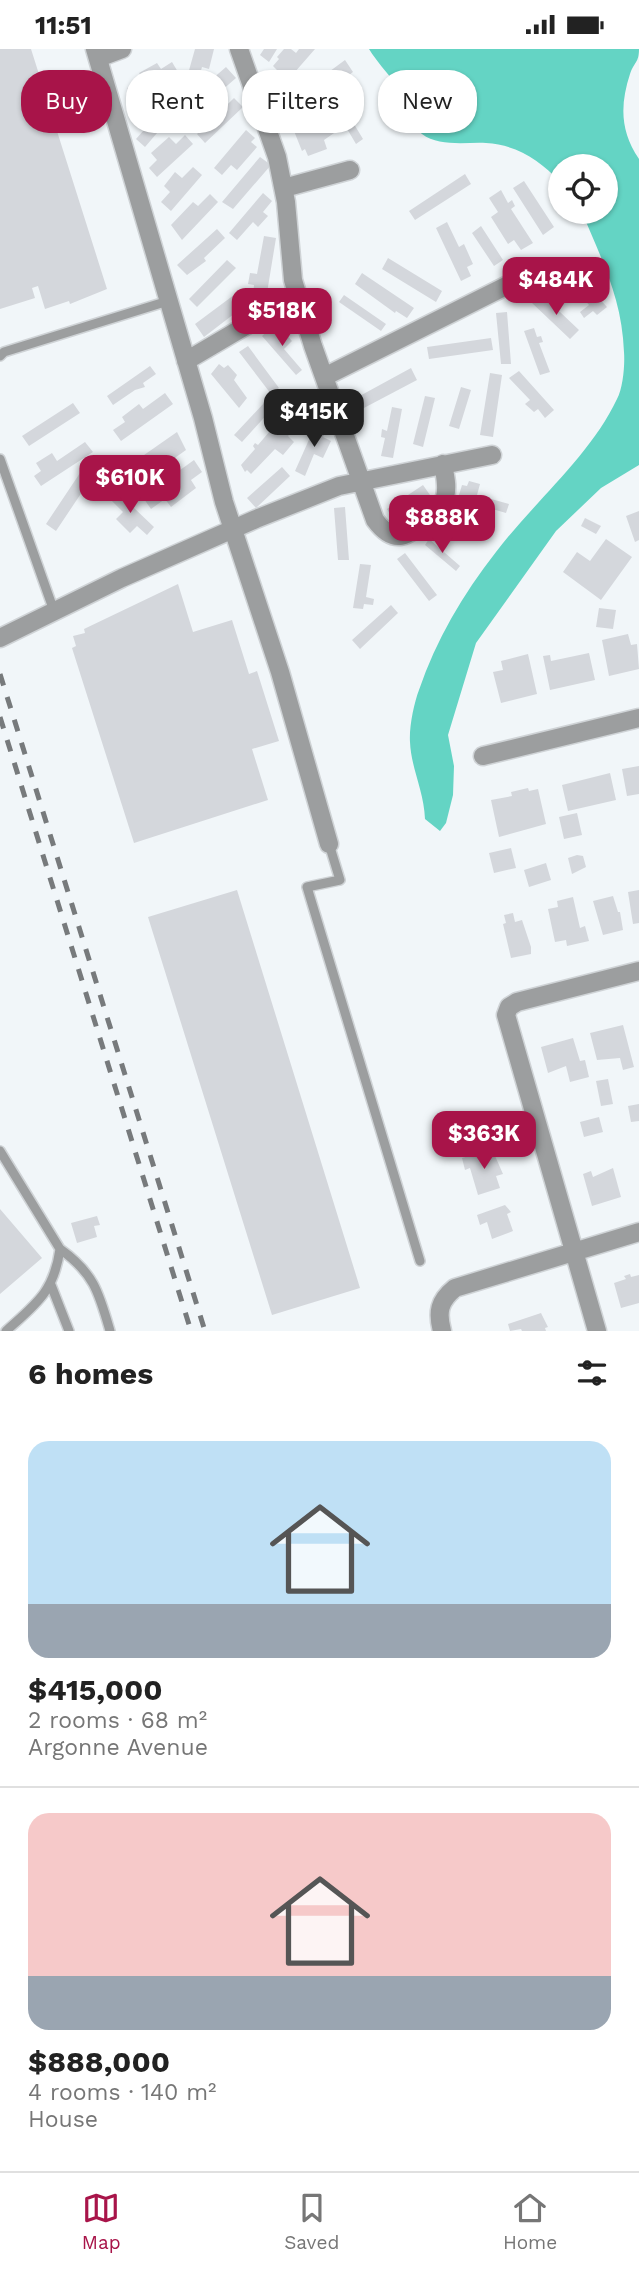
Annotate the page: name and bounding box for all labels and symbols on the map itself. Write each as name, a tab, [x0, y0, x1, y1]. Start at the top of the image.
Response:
pin: $484K	[507, 257, 605, 317]
pin: $518K	[233, 289, 331, 348]
pin: $415K	[265, 389, 363, 449]
pin: $610K	[81, 455, 179, 515]
pin: $888K	[393, 496, 491, 555]
pin: $363K	[435, 1111, 533, 1171]

